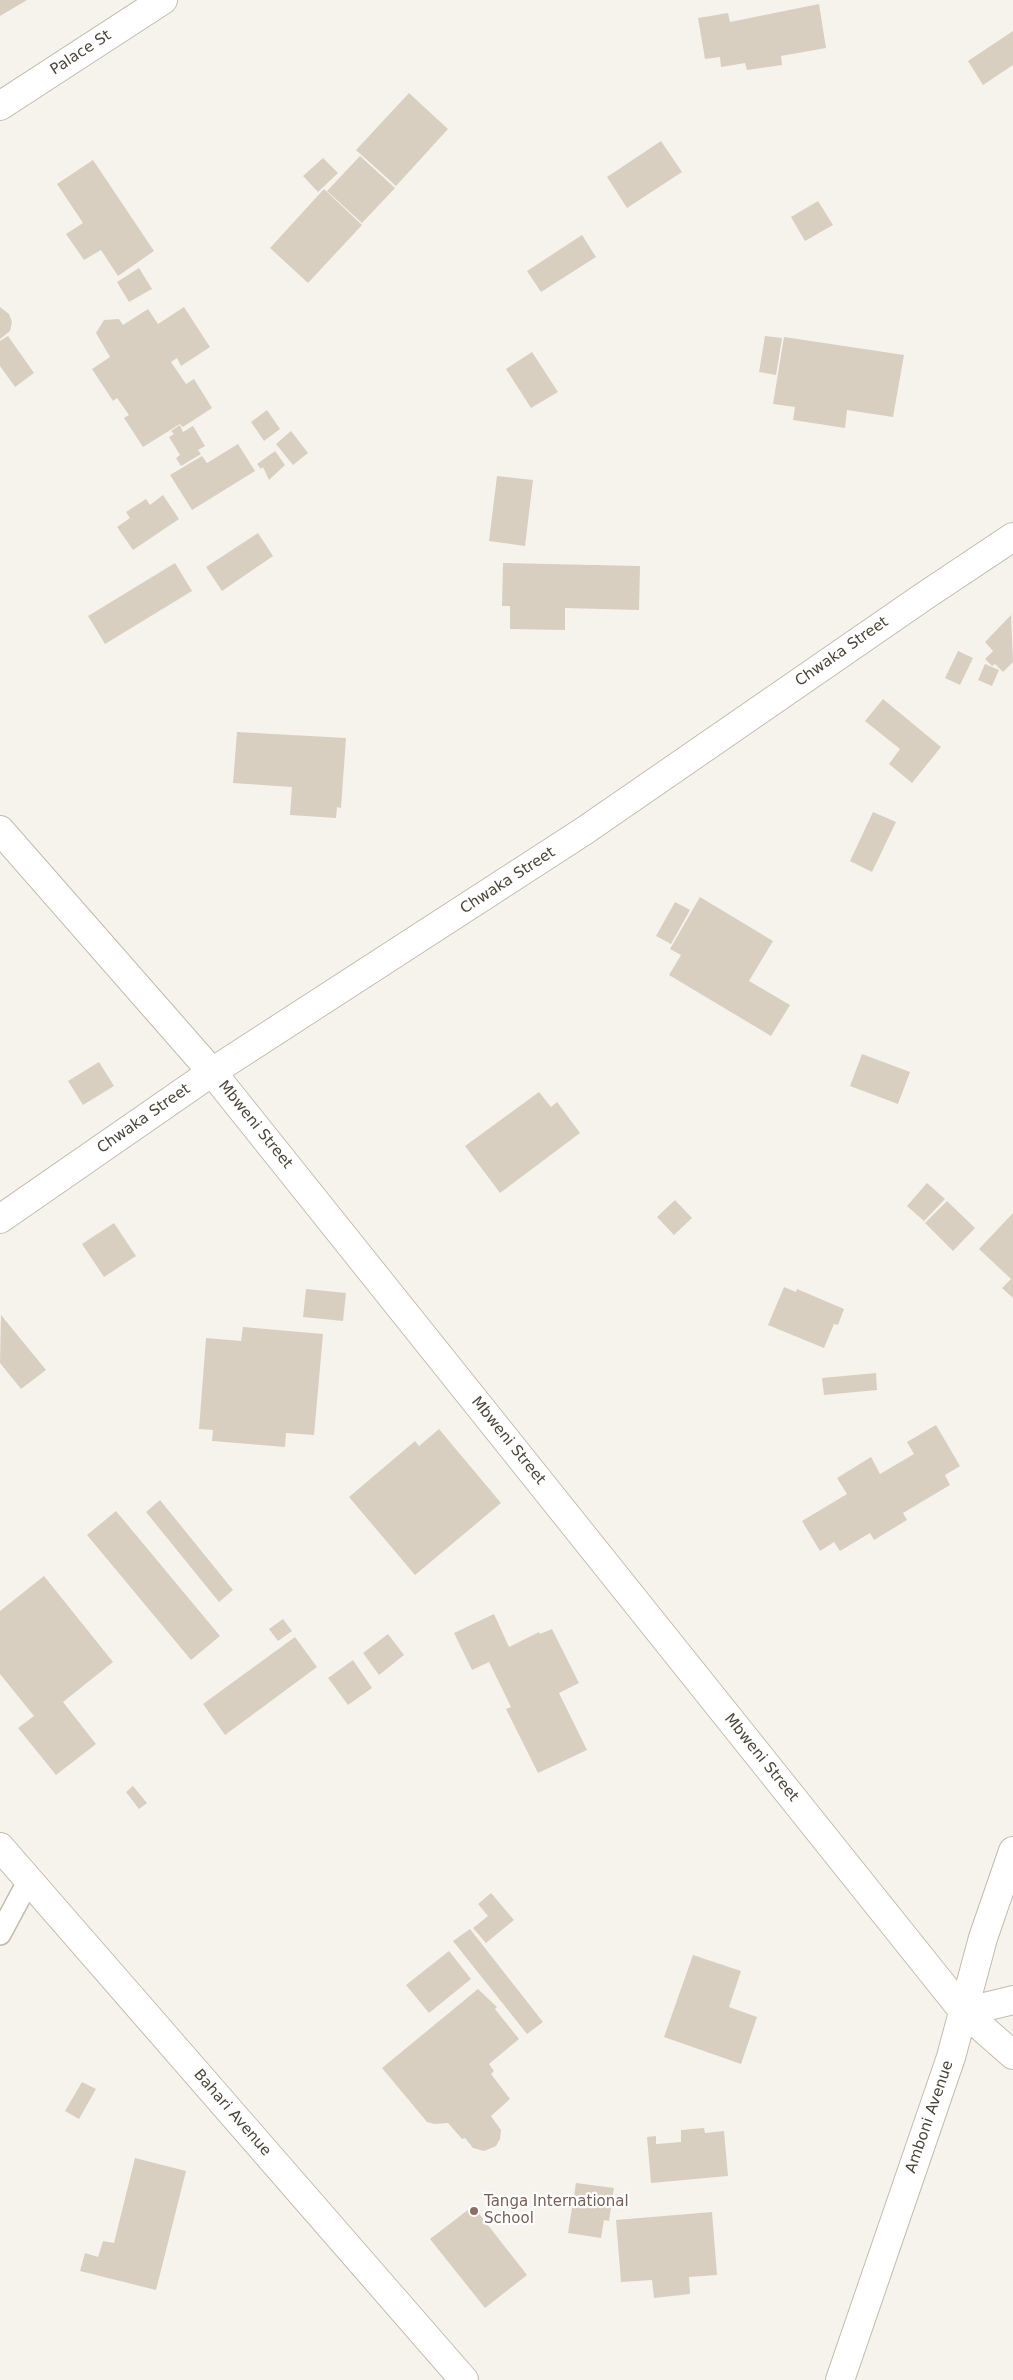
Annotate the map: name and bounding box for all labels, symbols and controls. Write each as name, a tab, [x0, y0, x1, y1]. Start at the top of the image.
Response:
street label: Palace St	[47, 27, 115, 79]
street label: Chwaka Street	[792, 613, 892, 691]
street label: Chwaka Street	[457, 844, 559, 918]
street label: Mbweni Street	[214, 1077, 296, 1173]
street label: Chwaka Street	[94, 1080, 194, 1158]
street label: Mbweni Street	[467, 1393, 549, 1489]
street label: Mbweni Street	[720, 1710, 802, 1806]
street label: Amboni Avenue	[902, 2058, 958, 2176]
street label: Bahari Avenue	[189, 2066, 275, 2160]
place label: Tanga International School	[484, 2193, 629, 2228]
marker: Tanga International School	[468, 2205, 480, 2217]

